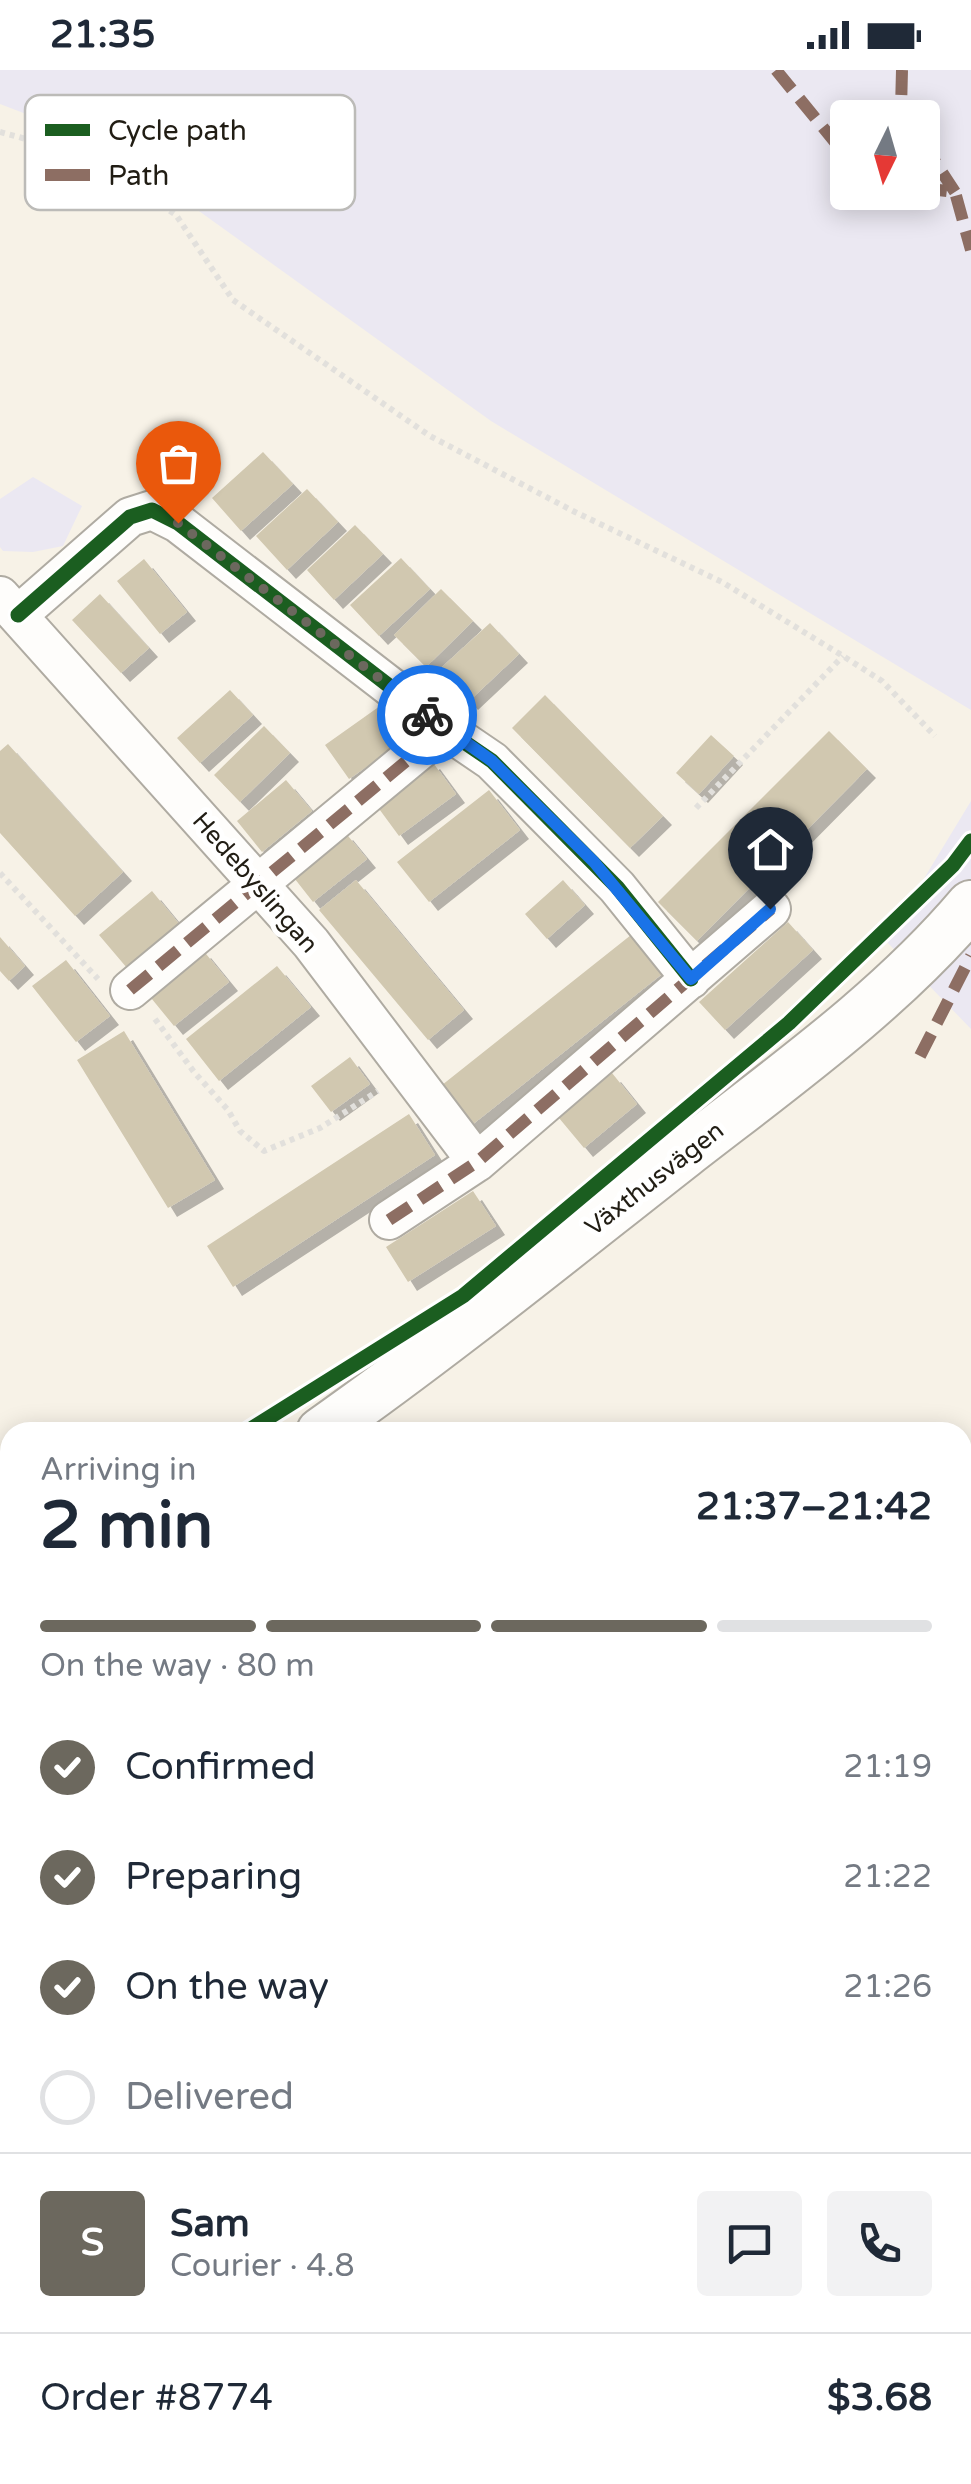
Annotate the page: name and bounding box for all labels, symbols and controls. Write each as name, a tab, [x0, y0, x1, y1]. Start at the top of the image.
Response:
text: 21:35	[50, 12, 155, 58]
legend	[25, 95, 355, 210]
north arrow	[830, 100, 940, 210]
map controls	[830, 100, 940, 210]
text: Cycle path	[108, 114, 247, 148]
text: Path	[108, 159, 169, 193]
pin	[136, 421, 221, 524]
icon: bag	[151, 436, 206, 491]
courier	[377, 665, 477, 765]
icon: bike	[400, 688, 455, 743]
street label: Hedebyslingan	[186, 806, 324, 959]
pin	[728, 807, 813, 910]
icon: home	[743, 822, 798, 877]
street label: Växthusvägen	[579, 1115, 730, 1242]
text: Arriving in	[40, 1451, 197, 1489]
text: 21:37–21:42	[696, 1484, 932, 1530]
text: 2 min	[40, 1487, 213, 1566]
text: On the way · 80 m	[40, 1647, 315, 1685]
icon: check	[40, 1740, 95, 1795]
text: Confirmed	[125, 1744, 316, 1790]
text: 21:19	[843, 1748, 932, 1786]
icon: check	[40, 1850, 95, 1905]
text: Preparing	[125, 1854, 302, 1900]
text: 21:22	[843, 1858, 932, 1896]
icon: check	[40, 1960, 95, 2015]
text: On the way	[125, 1964, 329, 2010]
text: 21:26	[843, 1968, 932, 2006]
text: Delivered	[125, 2074, 294, 2120]
button: chat	[697, 2191, 802, 2296]
button: phone	[827, 2191, 932, 2296]
text: Sam	[170, 2201, 250, 2247]
text: S	[81, 2220, 104, 2266]
text: Courier · 4.8	[170, 2247, 355, 2285]
text: Order #8774	[40, 2375, 273, 2421]
text: $3.68	[827, 2375, 932, 2421]

